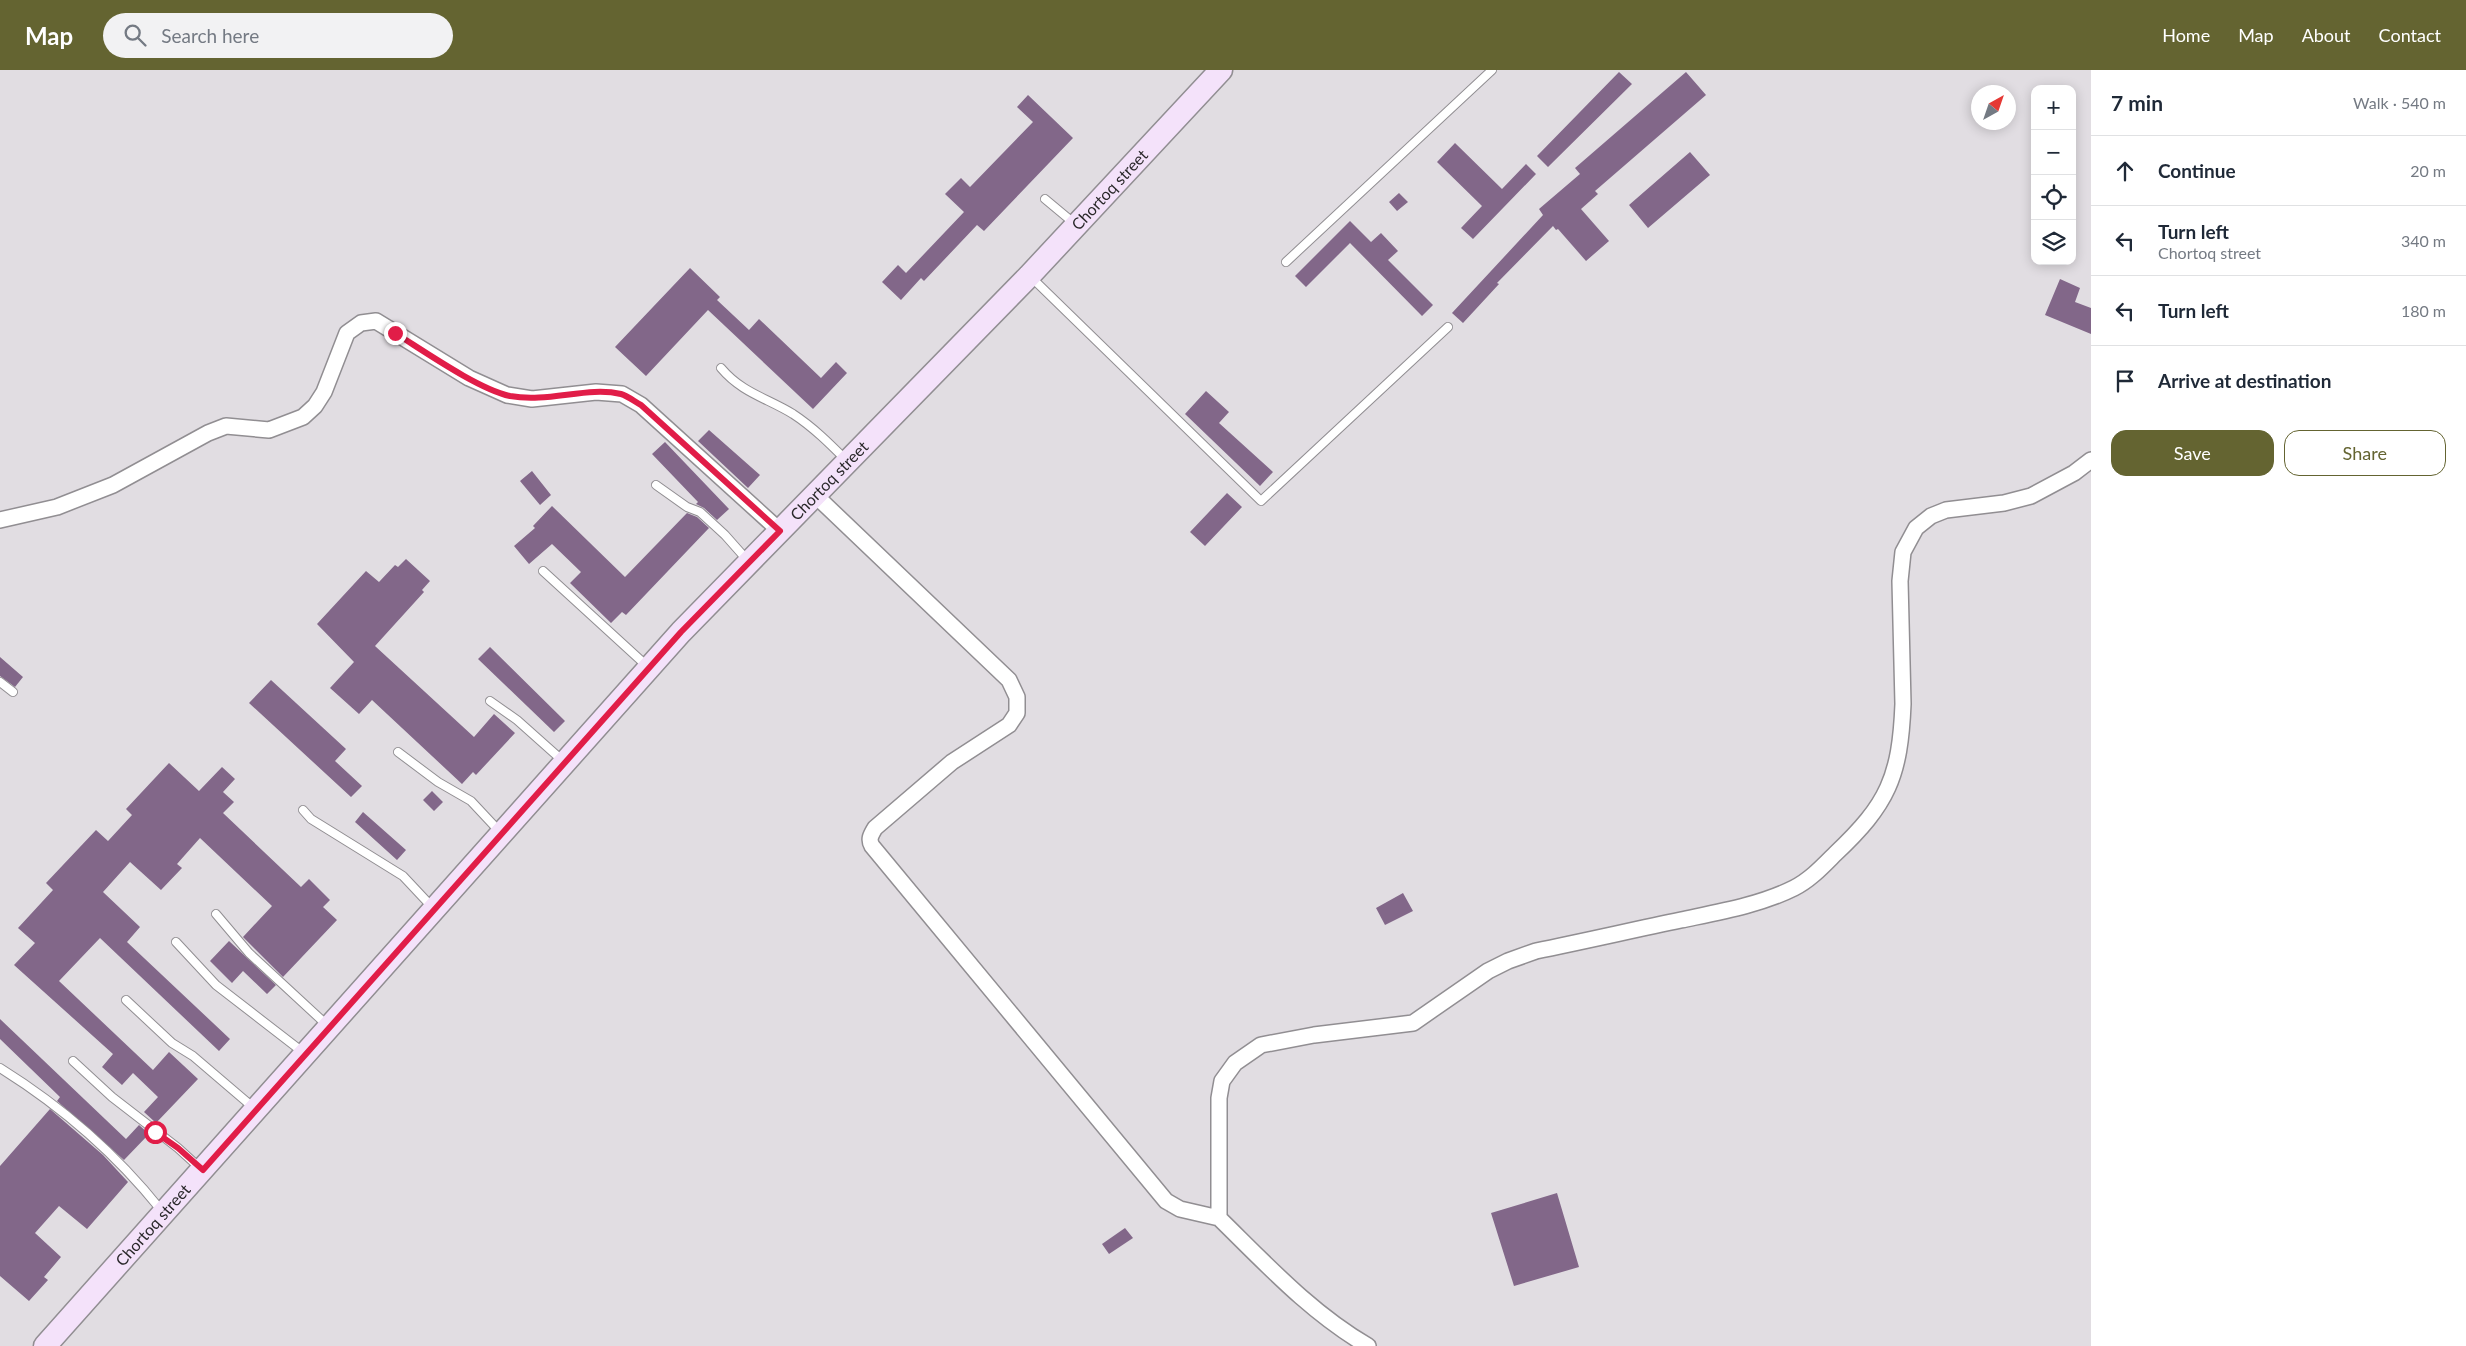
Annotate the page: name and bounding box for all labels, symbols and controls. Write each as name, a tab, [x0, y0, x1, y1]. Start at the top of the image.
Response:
search box	[103, 13, 453, 58]
text: Map	[25, 21, 73, 50]
icon: search	[121, 21, 149, 49]
text: Search here	[161, 24, 259, 47]
text: Home	[2162, 24, 2210, 46]
text: Map	[2238, 24, 2274, 46]
text: About	[2302, 24, 2351, 46]
text: Contact	[2379, 24, 2441, 46]
north arrow	[1971, 85, 2016, 130]
map controls	[2031, 85, 2076, 265]
button: +	[2031, 85, 2076, 130]
text: 7 min	[2111, 90, 2163, 115]
text: Walk · 540 m	[2353, 93, 2446, 112]
button: −	[2031, 130, 2076, 175]
street label: Chortoq street	[1067, 145, 1151, 234]
icon: ahead	[2111, 157, 2139, 185]
text: Continue	[2158, 159, 2236, 182]
text: 20 m	[2410, 161, 2446, 180]
button: locate	[2031, 175, 2076, 220]
button: layers	[2031, 220, 2076, 265]
text: Turn left	[2158, 220, 2229, 243]
icon: left	[2111, 227, 2139, 255]
text: 340 m	[2401, 231, 2446, 250]
text: Chortoq street	[2158, 243, 2261, 262]
icon: left	[2111, 297, 2139, 325]
text: Turn left	[2158, 299, 2229, 322]
text: 180 m	[2401, 301, 2446, 320]
route end	[384, 322, 407, 345]
icon: arrive	[2111, 367, 2139, 395]
text: Arrive at destination	[2158, 369, 2331, 392]
button: Save	[2111, 430, 2274, 476]
button: Share	[2284, 430, 2446, 476]
street label: Chortoq street	[786, 436, 872, 524]
route start	[144, 1121, 167, 1144]
street label: Chortoq street	[111, 1180, 194, 1270]

